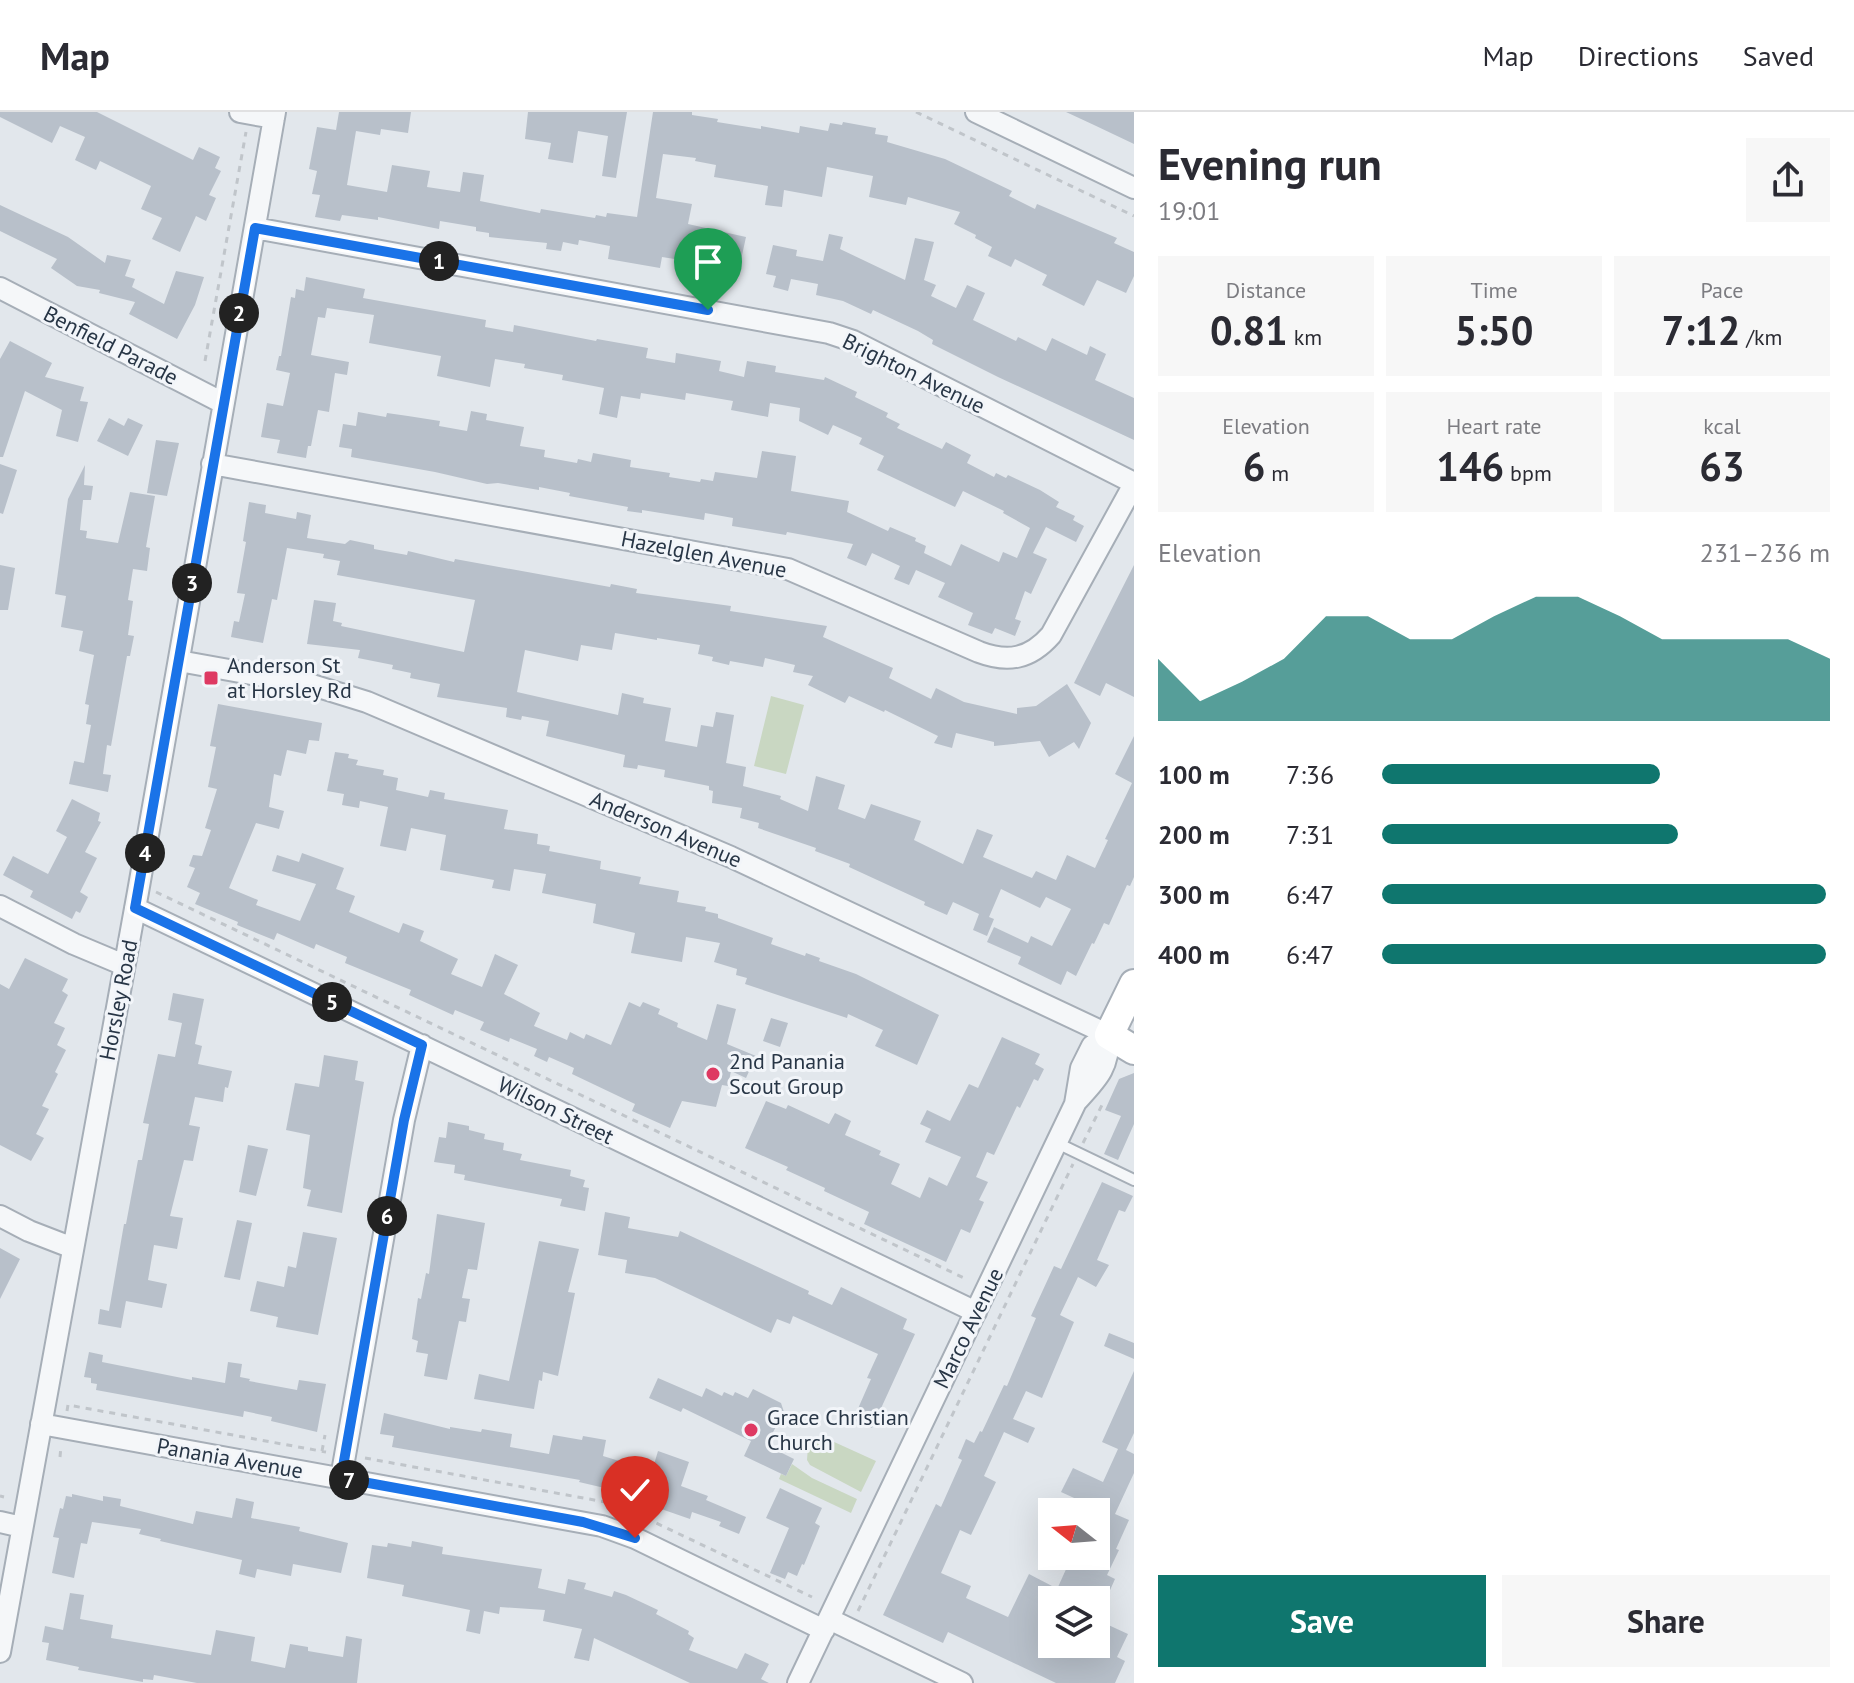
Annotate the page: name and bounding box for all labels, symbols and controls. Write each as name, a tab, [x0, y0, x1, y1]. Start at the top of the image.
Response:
text: Map	[40, 31, 110, 80]
text: Map	[1483, 37, 1534, 74]
text: Directions	[1578, 37, 1699, 74]
text: Saved	[1743, 37, 1814, 74]
text: Evening run	[1158, 135, 1382, 192]
button: share	[1746, 138, 1830, 222]
text: 19:01	[1158, 194, 1220, 227]
pin	[674, 228, 742, 310]
icon: arrive	[686, 240, 730, 284]
pin: 1	[419, 241, 459, 281]
text: 1	[433, 247, 445, 275]
text: Distance	[1226, 276, 1306, 304]
text: Time	[1470, 276, 1518, 304]
text: Pace	[1700, 276, 1744, 304]
pin: 2	[219, 293, 259, 333]
street label: Benfield Parade	[39, 299, 183, 391]
text: 2	[233, 299, 245, 327]
text: 0.81	[1210, 304, 1288, 356]
text: 5:50	[1455, 304, 1533, 356]
text: 7:12	[1662, 304, 1740, 356]
text: km	[1288, 323, 1322, 351]
text: /km	[1740, 323, 1782, 351]
street label: Brighton Avenue	[838, 326, 990, 420]
text: Elevation	[1222, 412, 1310, 440]
text: Heart rate	[1446, 412, 1542, 440]
text: kcal	[1703, 412, 1741, 440]
text: 6	[1243, 440, 1265, 492]
text: 146	[1436, 440, 1504, 492]
text: 63	[1699, 440, 1745, 492]
text: m	[1265, 459, 1289, 487]
text: bpm	[1504, 459, 1552, 487]
street label: Hazelglen Avenue	[619, 524, 789, 584]
text: Elevation	[1158, 536, 1262, 569]
text: 231–236 m	[1700, 536, 1830, 569]
pin: 3	[172, 563, 212, 603]
text: 3	[186, 569, 198, 597]
place label: Anderson St at Horsley Rd	[227, 651, 352, 704]
marker: Anderson St at Horsley Rd	[202, 669, 220, 687]
text: 100 m	[1158, 758, 1230, 791]
text: 7:36	[1286, 758, 1334, 791]
street label: Anderson Avenue	[586, 784, 746, 874]
text: 200 m	[1158, 818, 1230, 851]
text: 7:31	[1286, 818, 1334, 851]
pin: 4	[125, 833, 165, 873]
text: 4	[139, 839, 151, 867]
text: 300 m	[1158, 878, 1230, 911]
text: 6:47	[1286, 878, 1334, 911]
street label: Horsley Road	[93, 937, 143, 1063]
text: 400 m	[1158, 938, 1230, 971]
text: 6:47	[1286, 938, 1334, 971]
pin: 5	[312, 982, 352, 1022]
text: 5	[326, 988, 338, 1016]
place label: 2nd Panania Scout Group	[729, 1047, 845, 1100]
marker: 2nd Panania Scout Group	[704, 1065, 722, 1083]
street label: Wilson Street	[493, 1070, 619, 1150]
pin: 6	[367, 1196, 407, 1236]
text: 6	[381, 1202, 393, 1230]
street label: Marco Avenue	[927, 1263, 1009, 1393]
place label: Grace Christian Church	[767, 1403, 909, 1456]
marker: Grace Christian Church	[742, 1421, 760, 1439]
street label: Panania Avenue	[155, 1431, 305, 1485]
pin	[601, 1456, 669, 1538]
pin: 7	[329, 1460, 369, 1500]
text: 7	[343, 1466, 355, 1494]
icon: check	[613, 1468, 657, 1512]
north arrow	[1038, 1498, 1110, 1570]
map controls	[1038, 1498, 1110, 1658]
button: Save	[1158, 1575, 1486, 1667]
button: Share	[1502, 1575, 1830, 1667]
button: layers	[1038, 1586, 1110, 1658]

